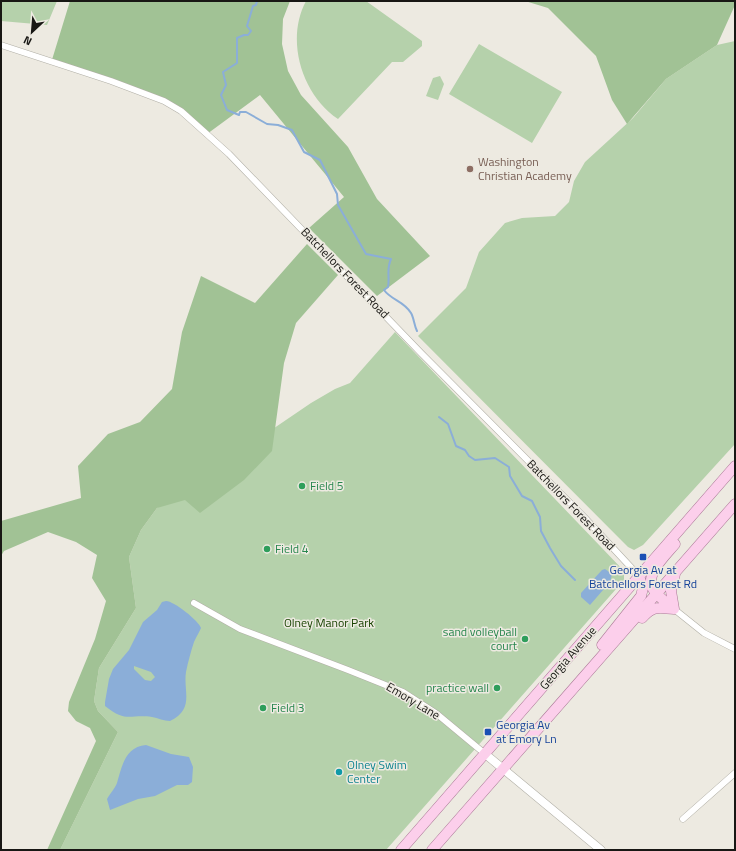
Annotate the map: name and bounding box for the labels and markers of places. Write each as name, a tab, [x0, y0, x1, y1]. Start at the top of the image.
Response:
place label: Washington Christian Academy	[478, 152, 572, 185]
marker: Washington Christian Academy	[465, 164, 475, 174]
place label: Field 5	[310, 476, 344, 495]
marker: Field 5	[297, 481, 307, 491]
place label: Field 4	[275, 539, 309, 558]
marker: Field 4	[262, 544, 272, 554]
marker: Georgia Av at Batchellors Forest Rd	[638, 552, 648, 562]
place label: Georgia Av at Batchellors Forest Rd	[589, 560, 697, 593]
place label: sand volleyball court	[443, 622, 518, 655]
marker: sand volleyball court	[520, 634, 530, 644]
place label: practice wall	[426, 678, 489, 697]
marker: practice wall	[492, 683, 502, 693]
place label: Field 3	[271, 698, 304, 717]
marker: Field 3	[258, 703, 268, 713]
place label: Georgia Av at Emory Ln	[496, 715, 557, 748]
marker: Georgia Av at Emory Ln	[483, 727, 493, 737]
place label: Olney Swim Center	[347, 755, 407, 788]
marker: Olney Swim Center	[334, 767, 344, 777]

